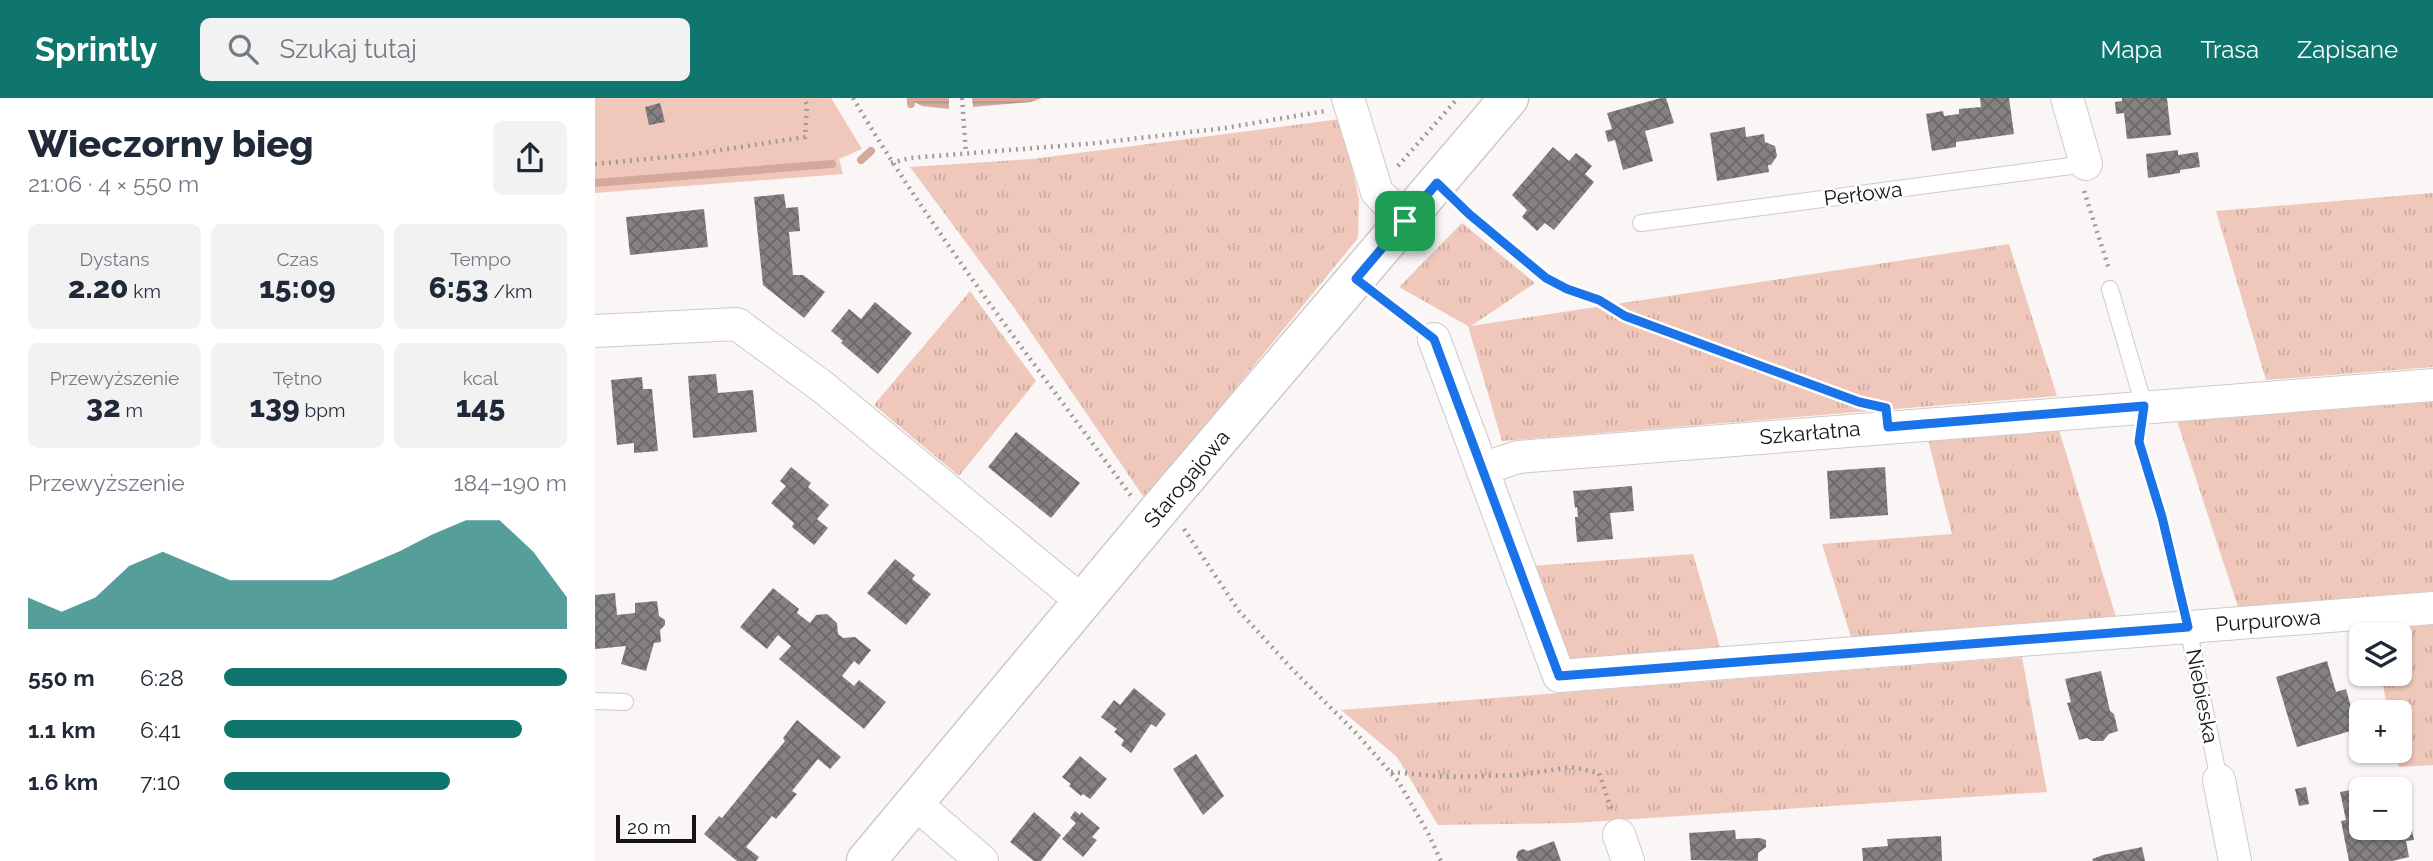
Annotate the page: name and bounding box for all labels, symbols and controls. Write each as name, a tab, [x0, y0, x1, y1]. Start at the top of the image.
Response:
search box	[200, 18, 690, 81]
text: Sprintly	[35, 30, 158, 69]
icon: search	[224, 30, 262, 68]
text: Szukaj tutaj	[280, 34, 417, 64]
text: Mapa	[2101, 35, 2162, 64]
text: Trasa	[2200, 35, 2259, 64]
text: Zapisane	[2297, 35, 2398, 64]
text: Wieczorny bieg	[28, 121, 314, 166]
button: share	[493, 121, 567, 195]
text: 21:06 · 4 × 550 m	[28, 170, 199, 197]
street label: Perłowa	[1822, 176, 1904, 211]
pin	[1375, 191, 1435, 251]
icon: arrive	[1386, 202, 1424, 240]
text: Dystans	[80, 248, 149, 270]
text: Czas	[277, 248, 318, 270]
text: Tempo	[450, 248, 511, 270]
text: 2.20	[68, 270, 129, 305]
text: 15:09	[259, 270, 336, 305]
text: 6:53	[428, 270, 489, 305]
text: km	[129, 280, 161, 302]
text: /km	[489, 280, 533, 302]
text: Przewyższenie	[50, 367, 179, 389]
text: Tętno	[273, 367, 322, 389]
text: kcal	[463, 367, 498, 389]
text: 32	[86, 389, 121, 424]
text: 139	[249, 389, 300, 424]
text: 145	[456, 389, 505, 424]
text: m	[121, 399, 143, 421]
text: bpm	[300, 399, 346, 421]
street label: Szkarłatna	[1758, 416, 1861, 449]
street label: Starogajowa	[1138, 425, 1235, 533]
text: Przewyższenie	[28, 469, 185, 496]
text: 184–190 m	[454, 469, 567, 496]
street label: Purpurowa	[2214, 604, 2322, 637]
map controls	[2349, 623, 2412, 840]
button: layers	[2349, 623, 2412, 686]
street label: Niebieska	[2181, 647, 2224, 745]
text: 550 m	[28, 664, 95, 691]
text: 6:28	[140, 664, 184, 691]
button: +	[2349, 700, 2412, 763]
text: 1.1 km	[28, 716, 96, 743]
text: 6:41	[140, 716, 181, 743]
text: 1.6 km	[28, 768, 98, 795]
text: 7:10	[140, 768, 181, 795]
button: −	[2349, 777, 2412, 840]
scale bar	[616, 812, 697, 844]
text: 20 m	[627, 816, 671, 838]

